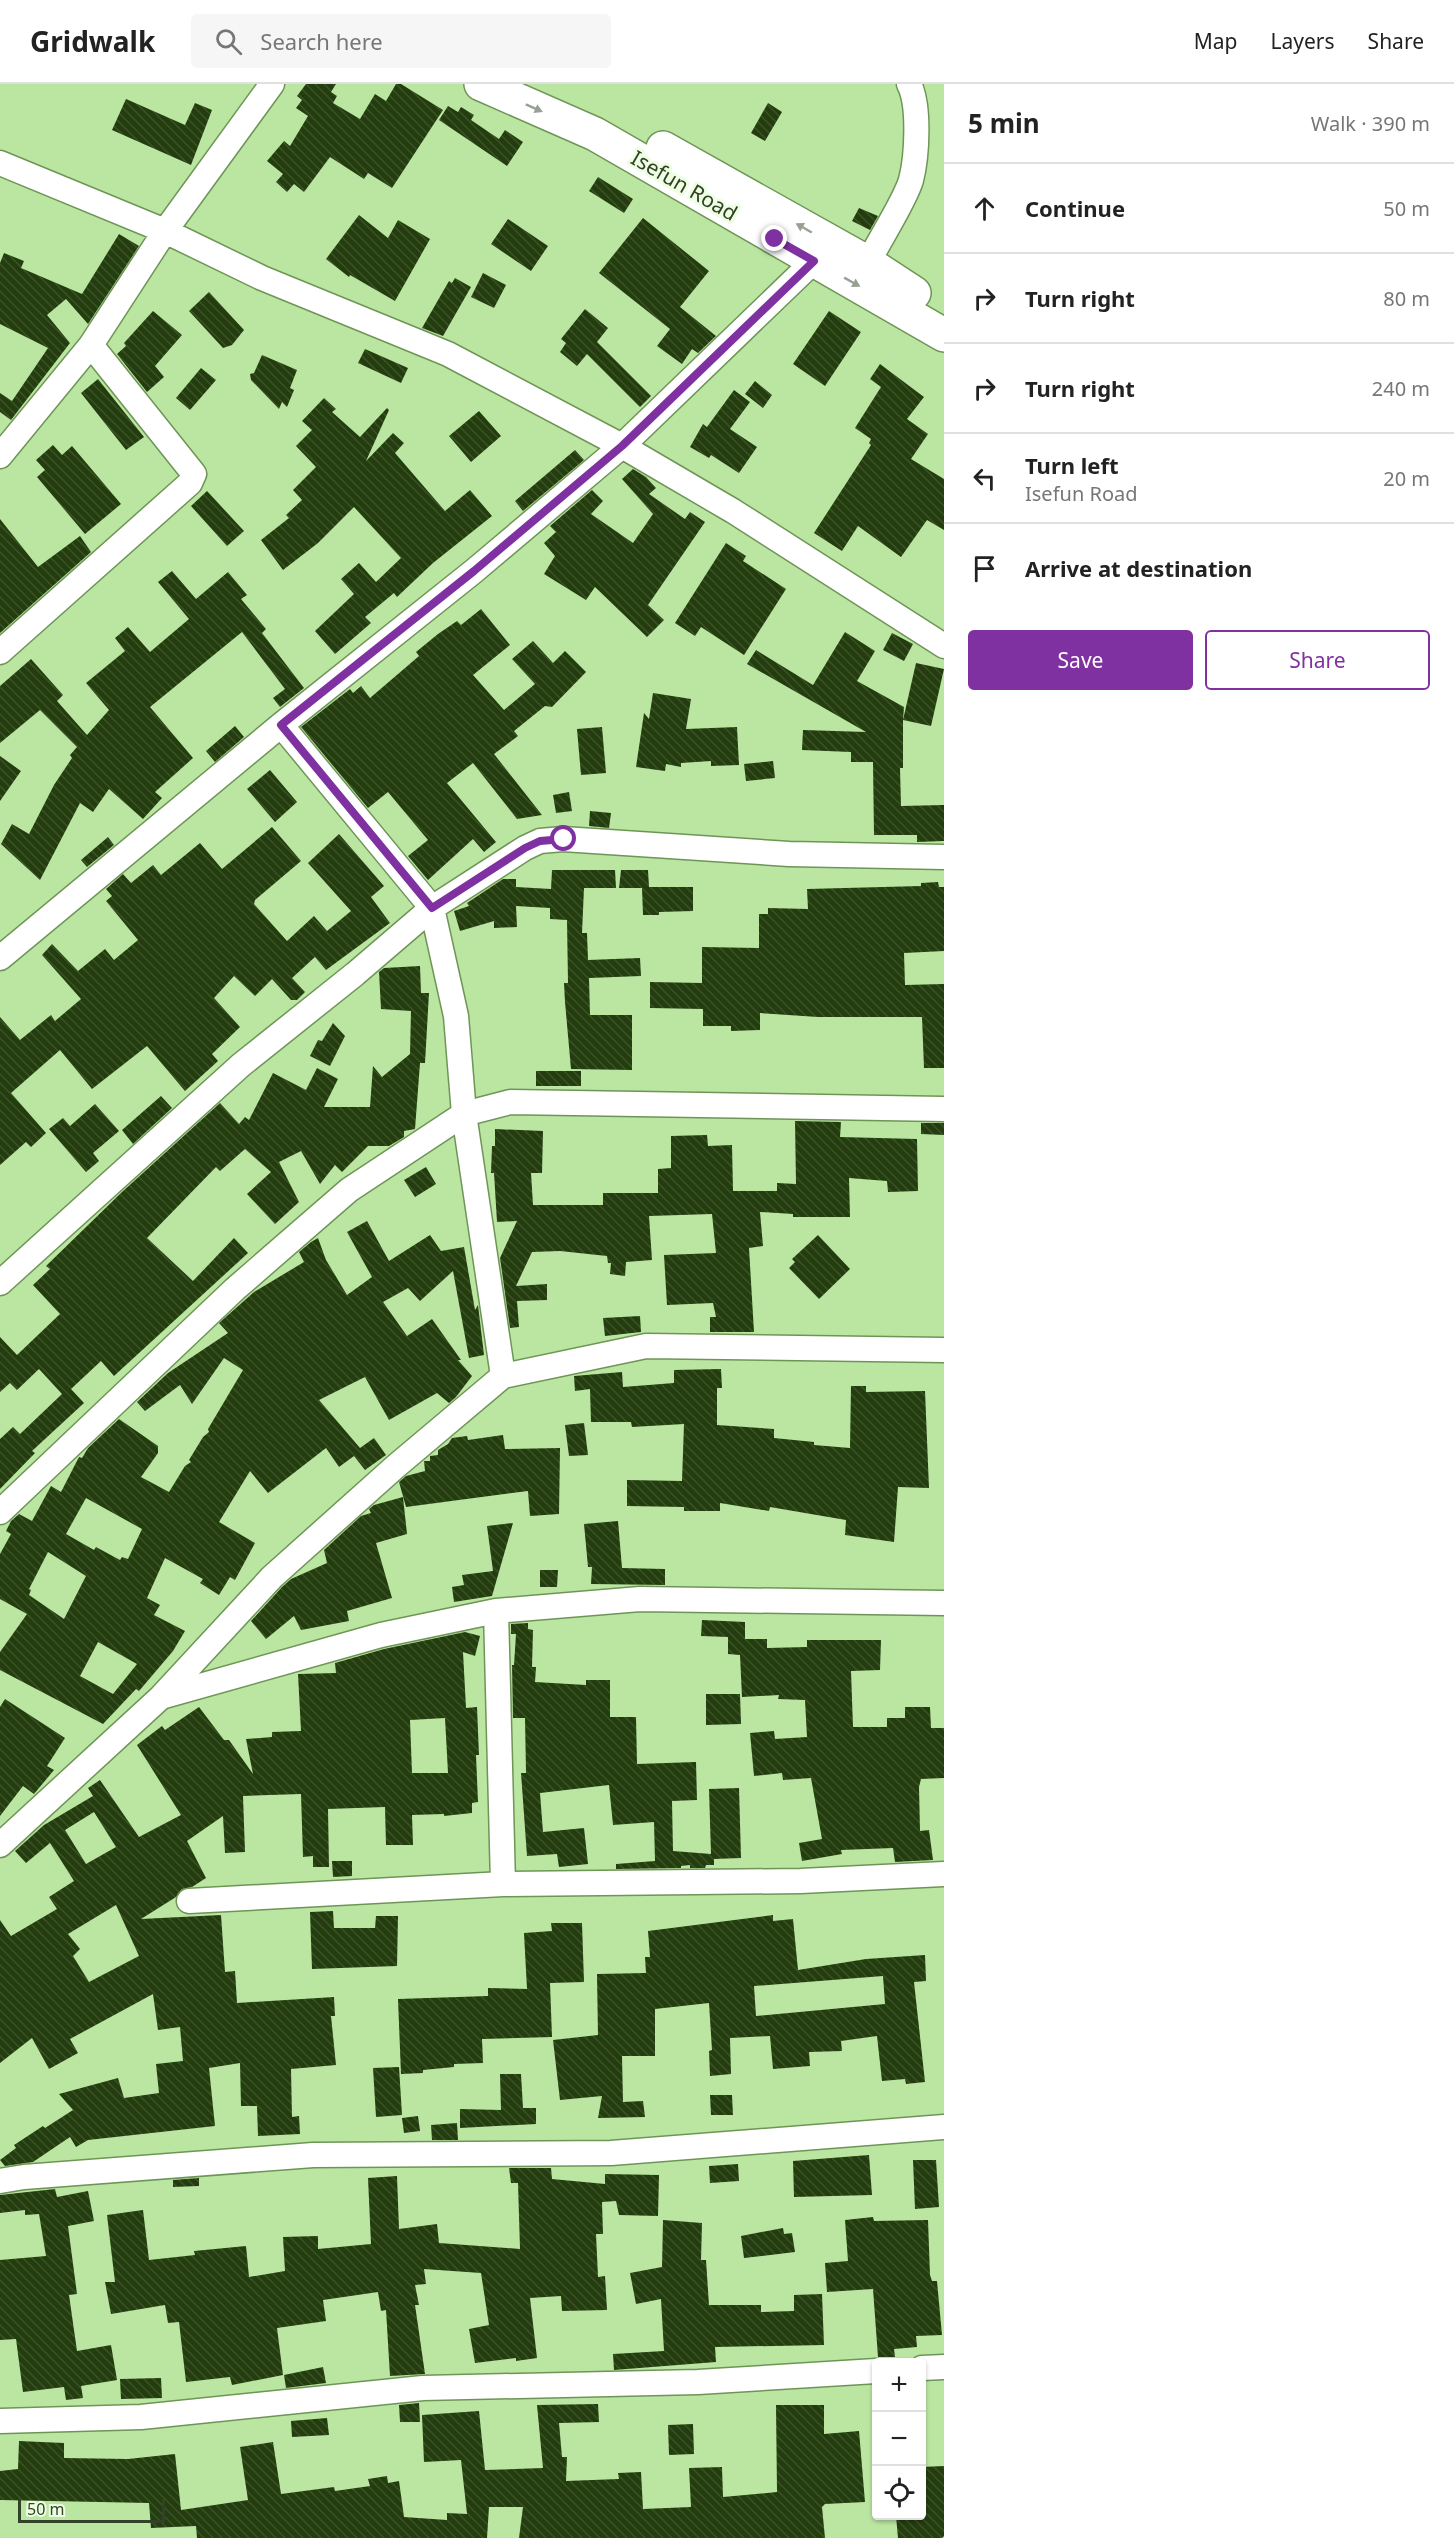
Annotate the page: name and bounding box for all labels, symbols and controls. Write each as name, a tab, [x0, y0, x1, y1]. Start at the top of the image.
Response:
search box	[191, 14, 611, 68]
text: Gridwalk	[30, 22, 155, 60]
icon: search	[212, 25, 245, 58]
text: Search here	[260, 26, 383, 56]
text: Map	[1194, 27, 1238, 55]
text: Layers	[1271, 27, 1335, 55]
text: Share	[1368, 27, 1424, 55]
one-way arrow	[526, 103, 543, 112]
text: 5 min	[968, 105, 1040, 141]
text: Walk · 390 m	[1311, 110, 1430, 137]
street label: Isefun Road	[626, 143, 743, 227]
icon: ahead	[968, 192, 1001, 225]
text: Continue	[1025, 193, 1125, 223]
text: 50 m	[1383, 195, 1430, 222]
one-way arrow	[795, 223, 812, 233]
route end	[761, 225, 787, 251]
one-way arrow	[844, 277, 861, 287]
icon: right	[968, 282, 1001, 315]
text: Turn right	[1025, 283, 1135, 313]
text: 80 m	[1383, 285, 1430, 312]
icon: right	[968, 372, 1001, 405]
text: Turn right	[1025, 373, 1135, 403]
text: 240 m	[1372, 375, 1430, 402]
text: Turn left	[1025, 450, 1119, 480]
icon: left	[968, 462, 1001, 495]
text: 20 m	[1383, 465, 1430, 492]
text: Isefun Road	[1025, 480, 1138, 507]
icon: arrive	[968, 552, 1001, 585]
text: Arrive at destination	[1025, 553, 1252, 583]
button: Save	[968, 630, 1193, 690]
button: Share	[1205, 630, 1430, 690]
route start	[550, 825, 576, 851]
map controls	[872, 2358, 926, 2520]
button: +	[872, 2358, 926, 2412]
button: −	[872, 2412, 926, 2466]
button: locate	[872, 2466, 926, 2520]
scale bar	[18, 2496, 165, 2524]
text: 50 m	[27, 2498, 64, 2520]

